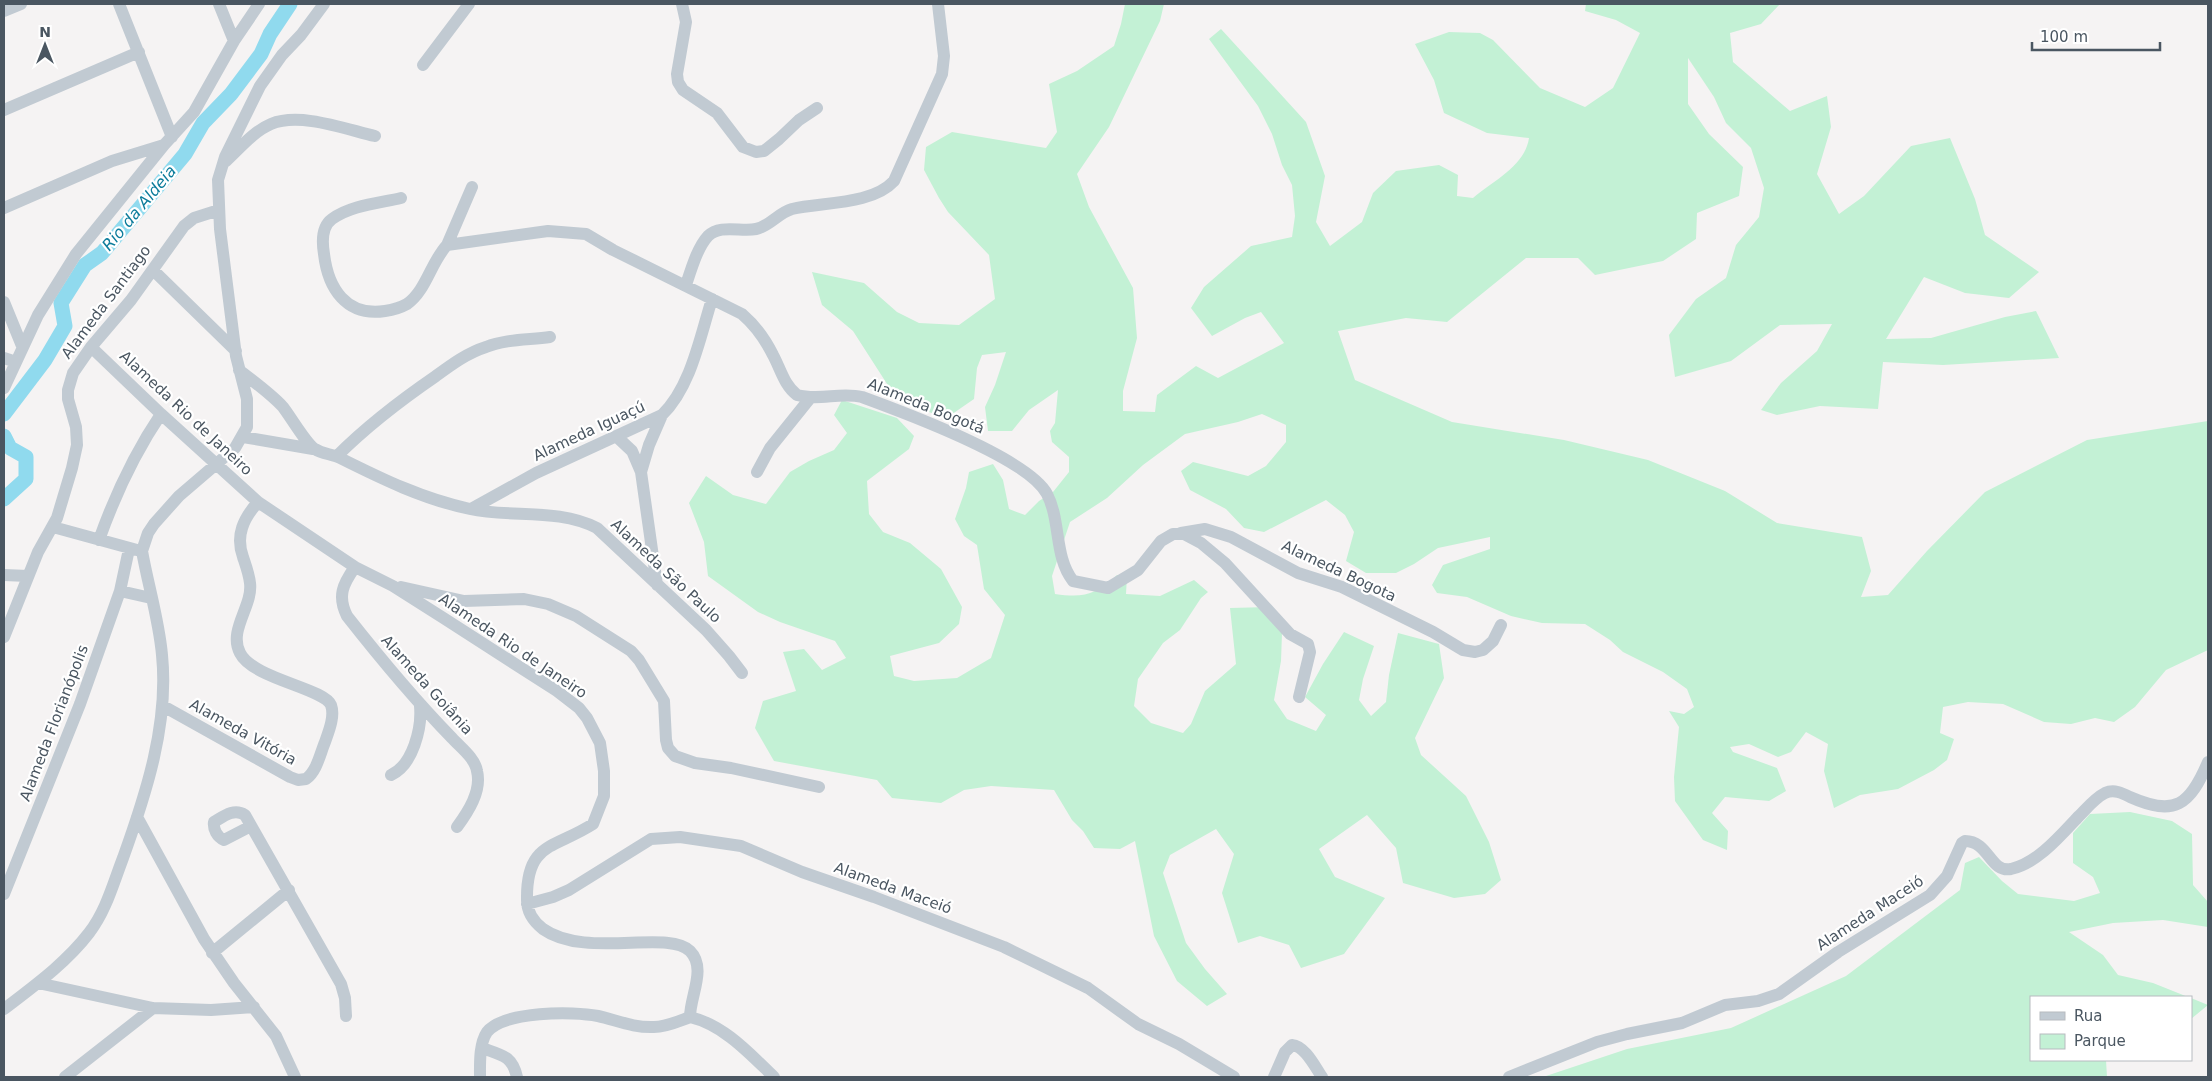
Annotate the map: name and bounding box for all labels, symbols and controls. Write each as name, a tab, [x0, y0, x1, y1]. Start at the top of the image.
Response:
north arrow	[20, 20, 70, 70]
scale bar	[2032, 20, 2160, 52]
text: N	[39, 24, 51, 40]
text: 100 m	[2040, 28, 2088, 46]
water label: Rio da Aldeia	[98, 162, 180, 254]
street label: Alameda Santiago	[58, 242, 154, 362]
street label: Alameda Rio de Janeiro	[116, 347, 256, 479]
street label: Alameda Bogotá	[865, 374, 987, 438]
street label: Alameda Iguaçú	[530, 397, 648, 465]
street label: Alameda São Paulo	[607, 515, 725, 627]
street label: Alameda Bogota	[1279, 537, 1399, 605]
street label: Alameda Rio de Janeiro	[436, 590, 590, 702]
street label: Alameda Goiânia	[377, 631, 477, 739]
street label: Alameda Florianópolis	[16, 642, 92, 804]
street label: Alameda Vitória	[186, 695, 300, 769]
street label: Alameda Maceió	[832, 858, 954, 918]
street label: Alameda Maceió	[1813, 872, 1927, 954]
legend	[2030, 996, 2192, 1061]
text: Rua	[2074, 1007, 2102, 1025]
text: Parque	[2074, 1032, 2126, 1050]

